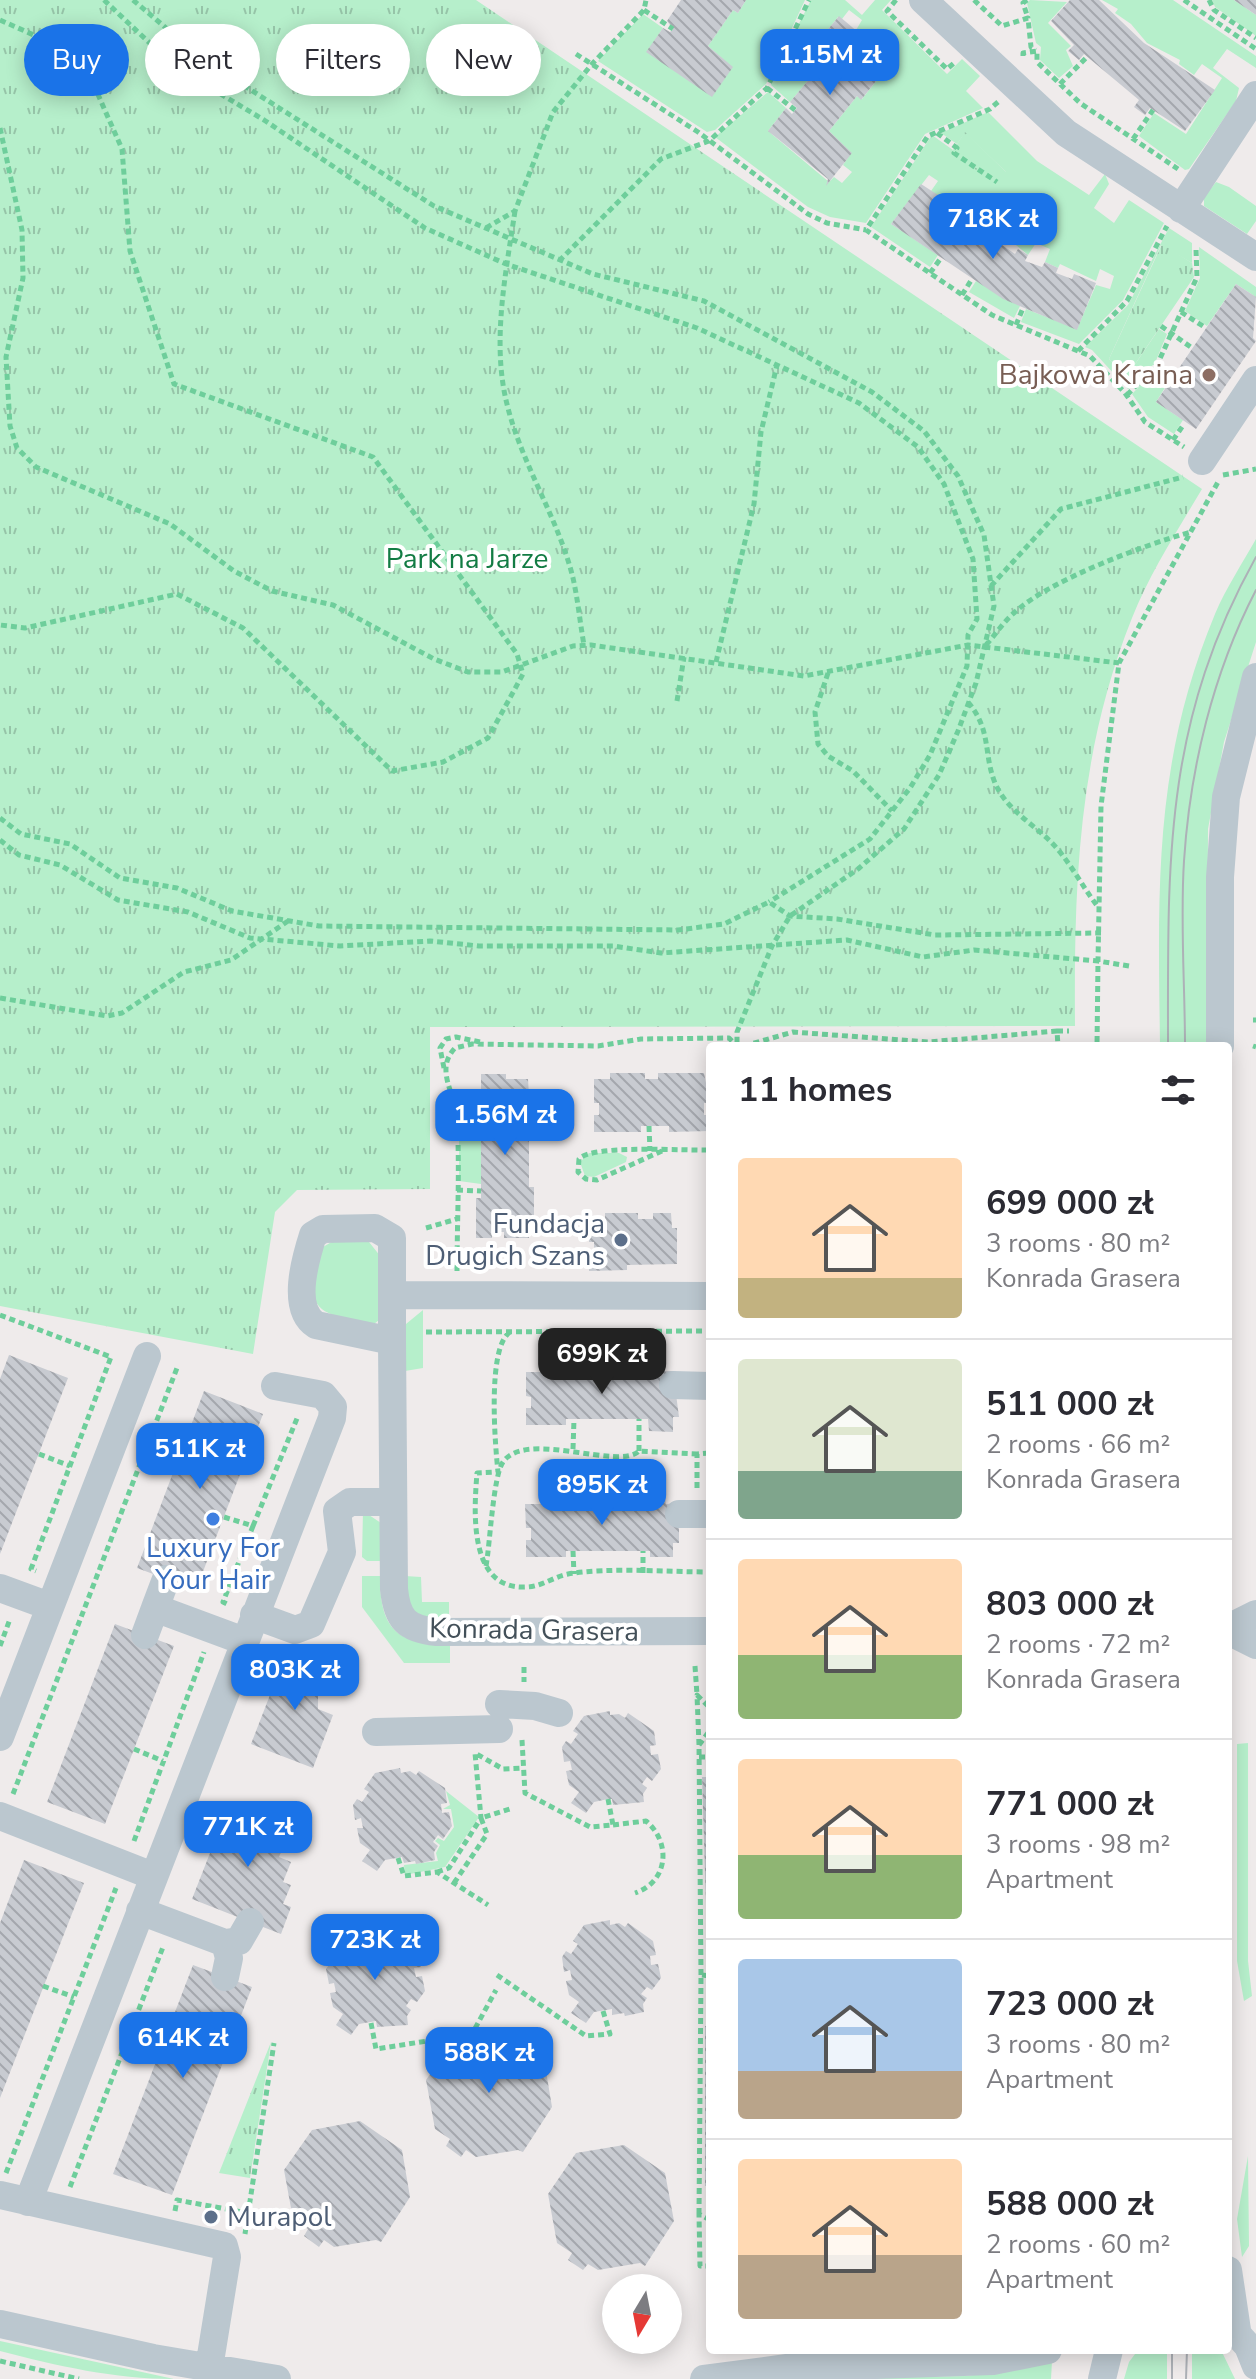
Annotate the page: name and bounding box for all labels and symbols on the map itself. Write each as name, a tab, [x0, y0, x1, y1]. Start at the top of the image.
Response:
pin: 1.15M zł	[747, 29, 913, 97]
pin: 718K zł	[919, 193, 1067, 261]
place label: Bajkowa Kraina	[999, 356, 1193, 394]
marker: Bajkowa Kraina	[1200, 366, 1218, 384]
park label: Park na Jarze	[386, 540, 548, 578]
pin: 1.56M zł	[422, 1089, 588, 1157]
place label: Fundacja Drugich Szans	[425, 1205, 605, 1275]
marker: Fundacja Drugich Szans	[612, 1231, 630, 1249]
pin: 699K zł	[528, 1328, 676, 1396]
pin: 511K zł	[126, 1423, 274, 1491]
pin: 895K zł	[528, 1459, 676, 1527]
marker: Luxury For Your Hair	[204, 1510, 222, 1528]
place label: Luxury For Your Hair	[146, 1529, 280, 1599]
street label: Konrada Grasera	[429, 1609, 639, 1651]
pin: 803K zł	[221, 1644, 369, 1712]
pin: 771K zł	[174, 1801, 322, 1869]
pin: 723K zł	[301, 1914, 449, 1982]
pin: 614K zł	[109, 2012, 257, 2080]
pin: 588K zł	[415, 2027, 563, 2095]
place label: Murapol	[227, 2198, 332, 2236]
marker: Murapol	[202, 2208, 220, 2226]
north arrow	[602, 2274, 682, 2354]

